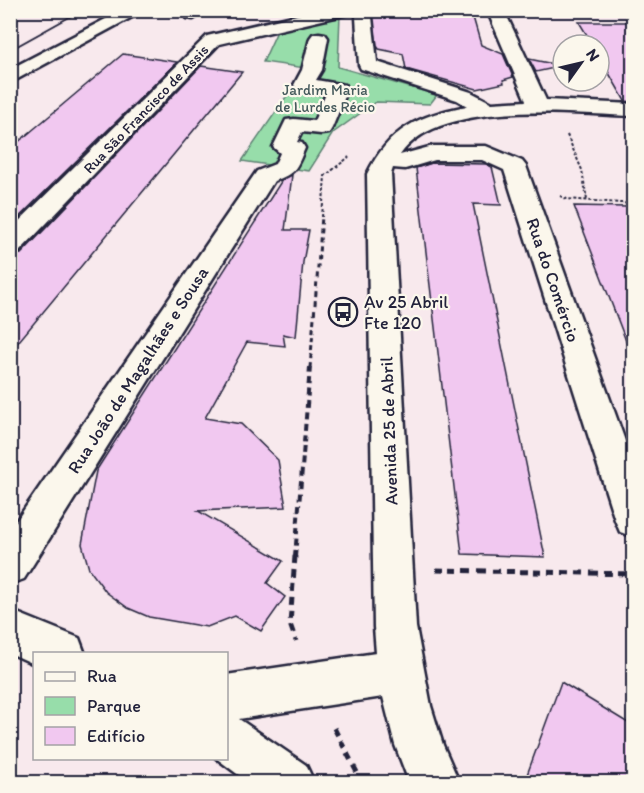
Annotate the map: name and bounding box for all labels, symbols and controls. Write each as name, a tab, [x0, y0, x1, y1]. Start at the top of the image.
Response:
north arrow	[551, 33, 611, 93]
street label: Rua São Francisco de Assis	[80, 41, 213, 177]
text: N	[582, 45, 604, 65]
park label: Jardim Maria de Lurdes Récio	[275, 81, 375, 116]
street label: Rua do Comércio	[521, 215, 585, 345]
street label: Rua João de Magalhães e Sousa	[63, 262, 214, 478]
place label: Av 25 Abril Fte 120	[364, 291, 448, 334]
bus stop icon: Av 25 Abril Fte 120	[327, 296, 359, 328]
street label: Avenida 25 de Abril	[375, 356, 403, 506]
legend	[33, 652, 228, 760]
text: Rua	[87, 665, 117, 687]
text: Parque	[87, 695, 141, 717]
text: Edifício	[87, 725, 145, 747]

